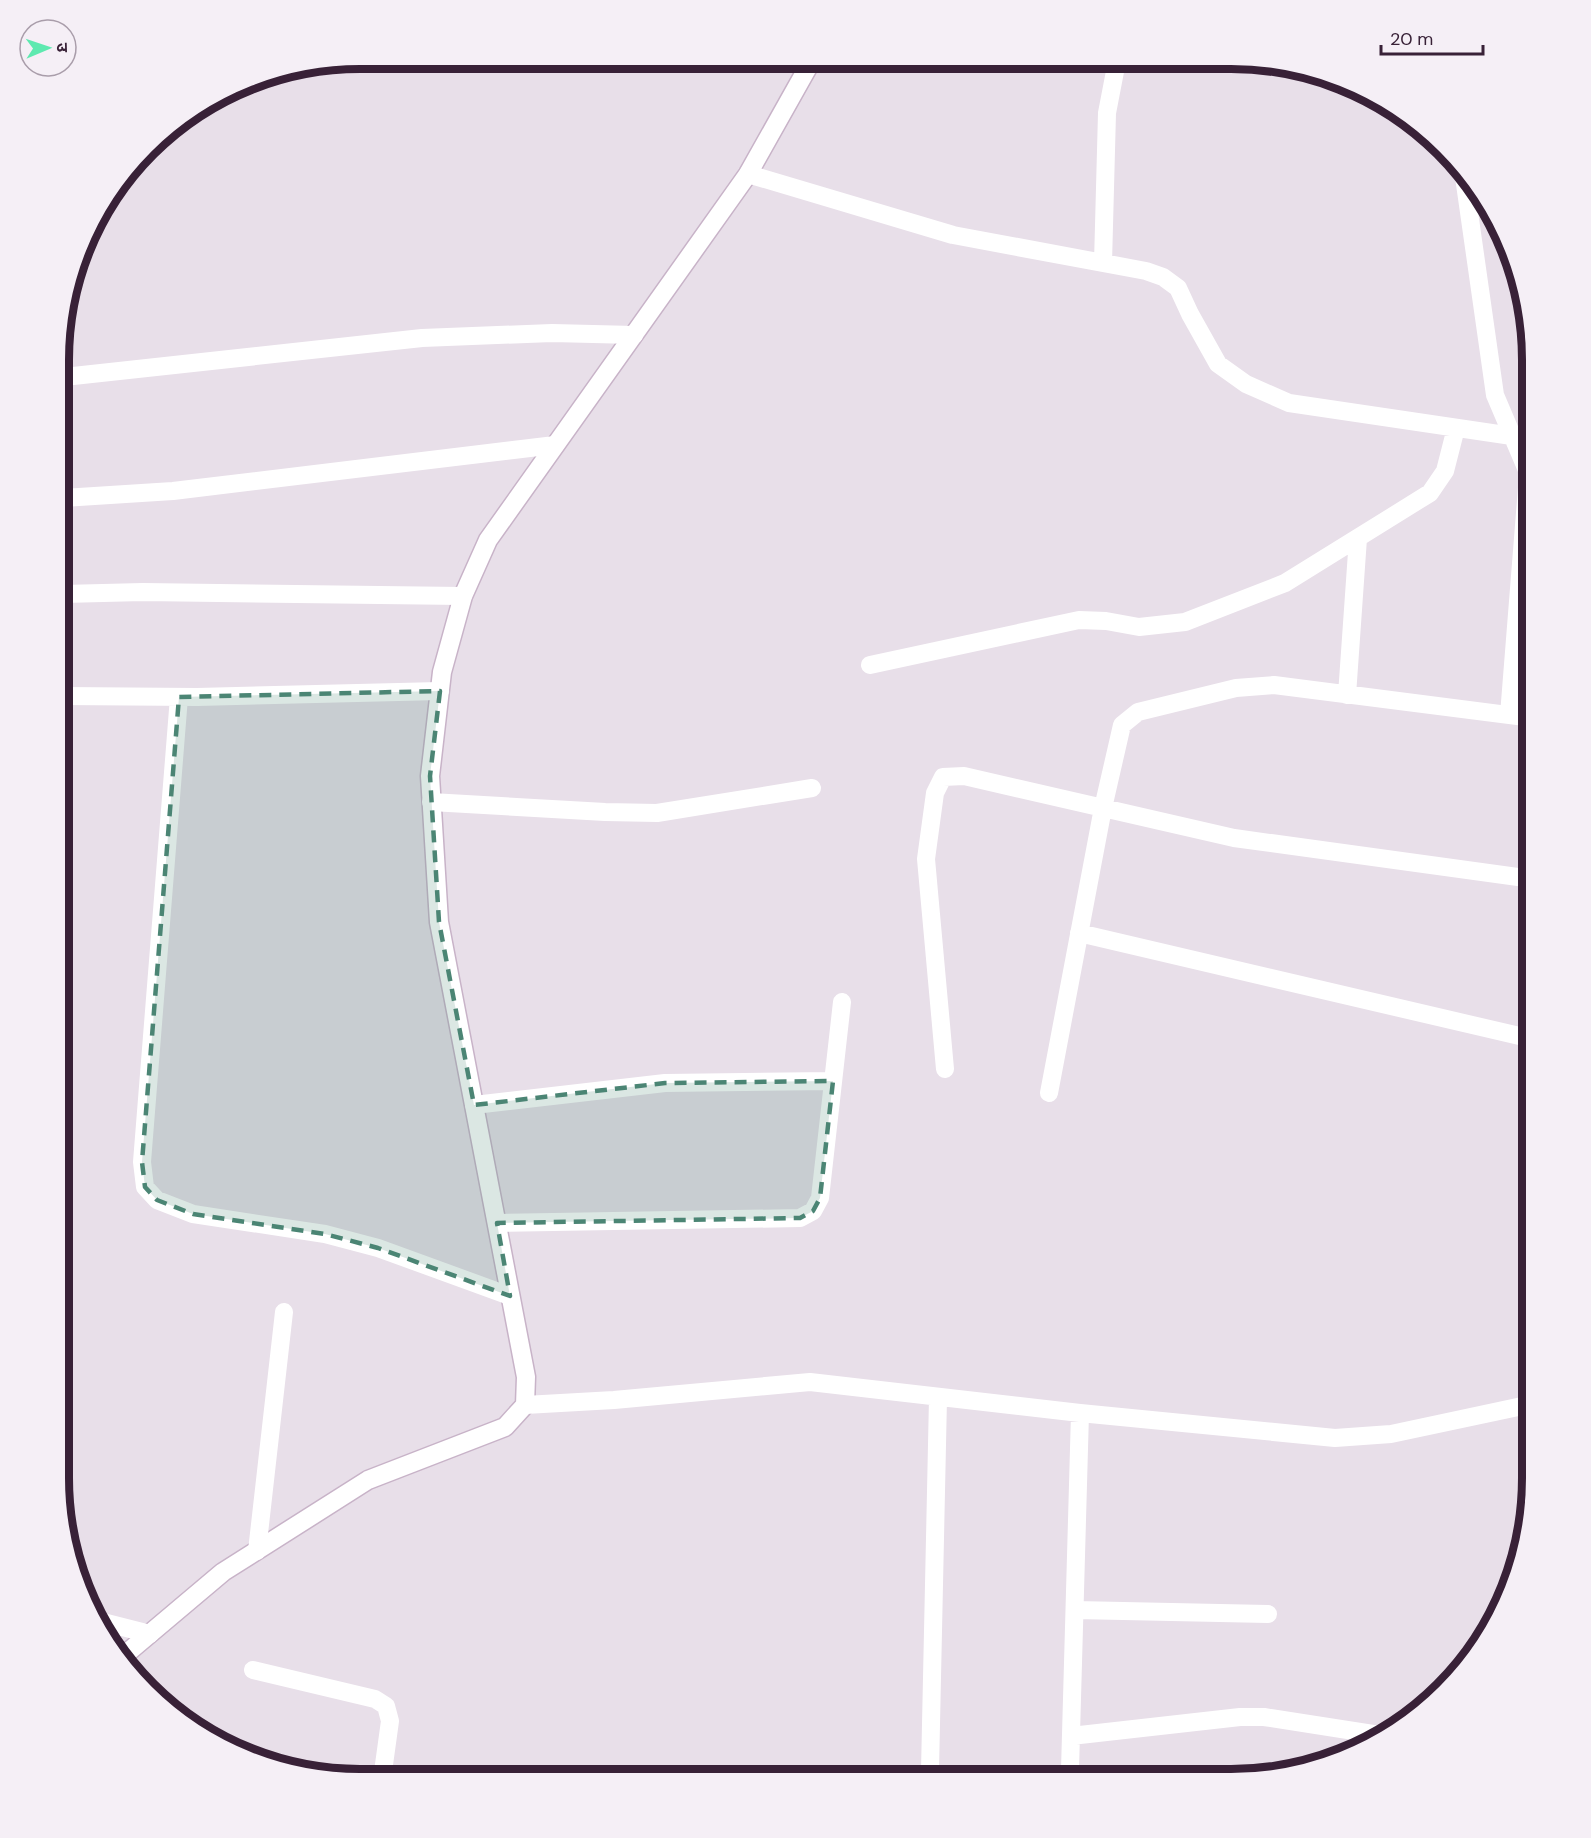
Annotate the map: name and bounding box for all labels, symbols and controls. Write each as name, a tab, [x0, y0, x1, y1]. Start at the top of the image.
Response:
north arrow	[18, 18, 78, 78]
scale bar	[1381, 18, 1483, 56]
text: 20 m	[1390, 27, 1433, 51]
text: उ	[52, 42, 73, 53]

